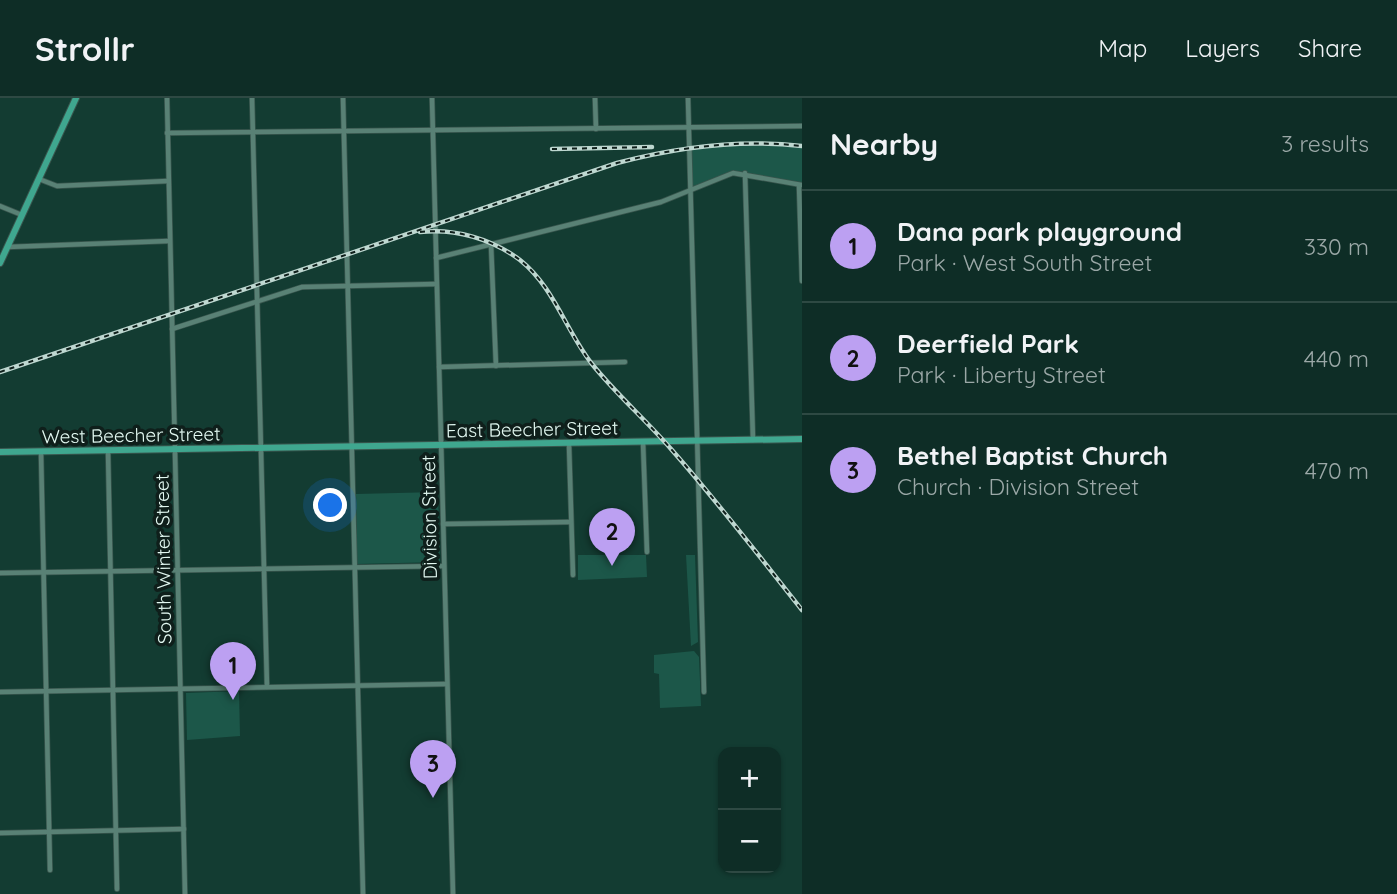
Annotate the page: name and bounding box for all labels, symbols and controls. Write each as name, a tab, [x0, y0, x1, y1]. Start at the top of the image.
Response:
text: Strollr	[35, 28, 135, 69]
text: Map	[1098, 33, 1147, 63]
text: Layers	[1185, 33, 1260, 63]
text: Share	[1298, 33, 1362, 63]
text: Nearby	[830, 125, 938, 163]
text: 3 results	[1281, 129, 1369, 158]
text: Dana park playground	[897, 215, 1182, 248]
text: 1	[849, 232, 857, 261]
text: 330 m	[1304, 232, 1369, 261]
text: Park · West South Street	[897, 248, 1152, 277]
text: Deerfield Park	[897, 327, 1079, 360]
text: 2	[846, 344, 860, 373]
text: 440 m	[1304, 344, 1369, 373]
text: Park · Liberty Street	[897, 360, 1106, 389]
street label: East Beecher Street	[446, 415, 618, 443]
street label: West Beecher Street	[41, 421, 221, 449]
text: Bethel Baptist Church	[897, 439, 1168, 472]
street label: Division Street	[416, 455, 442, 579]
text: 3	[847, 456, 859, 485]
text: 470 m	[1305, 456, 1369, 485]
text: Church · Division Street	[897, 472, 1139, 501]
street label: South Winter Street	[150, 474, 176, 644]
your location	[313, 488, 347, 522]
pin: 2	[589, 508, 635, 566]
pin: 1	[210, 642, 256, 700]
pin: 3	[410, 740, 456, 798]
map controls	[718, 747, 781, 873]
button: +	[718, 747, 781, 810]
button: −	[718, 810, 781, 873]

